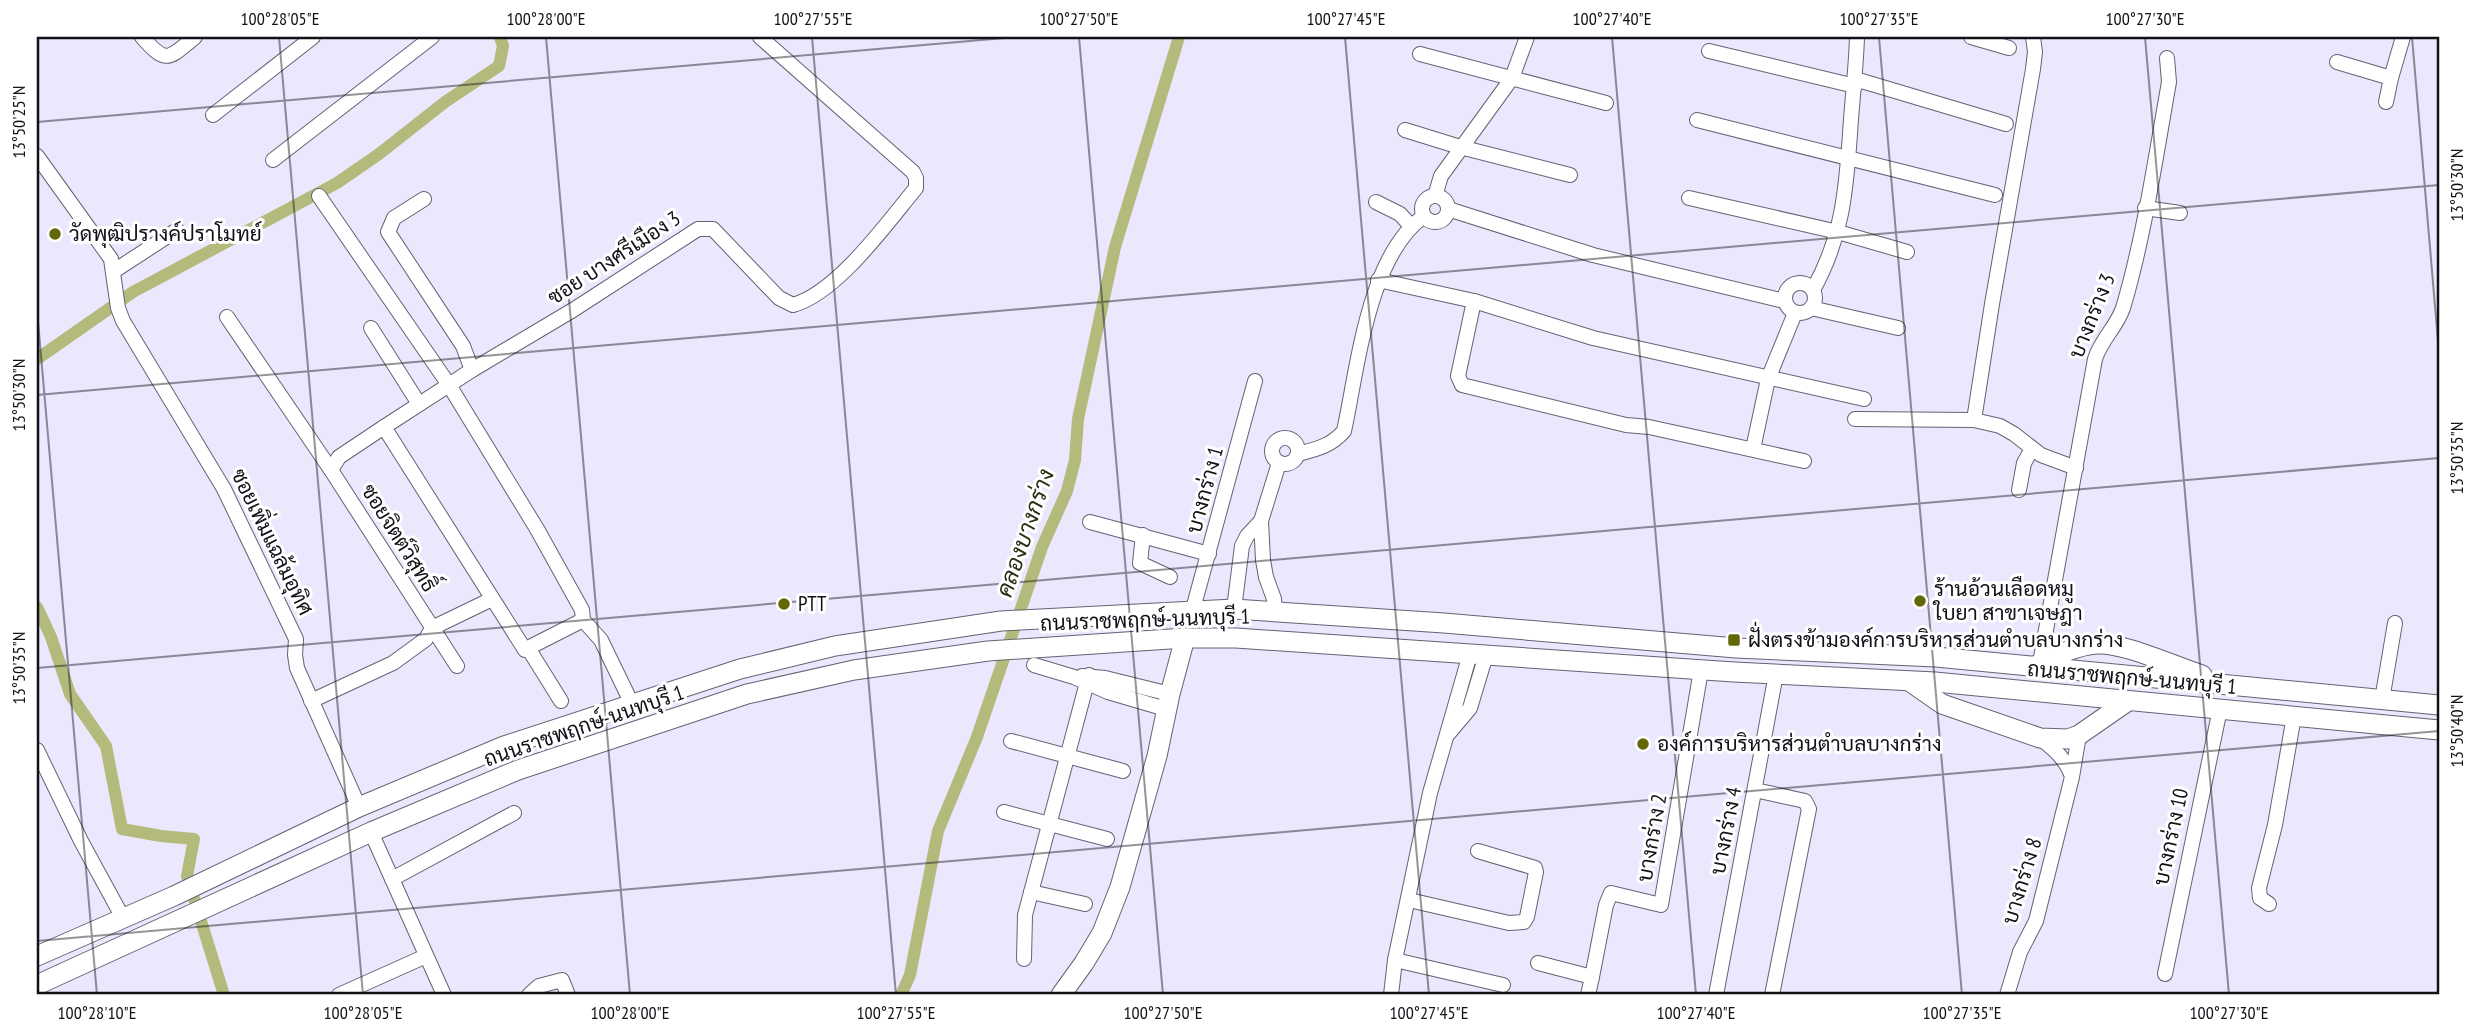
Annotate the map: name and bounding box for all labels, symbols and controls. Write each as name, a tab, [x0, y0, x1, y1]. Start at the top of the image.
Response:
text: 100°28'05"E	[241, 7, 319, 30]
text: 100°28'00"E	[507, 7, 585, 30]
text: 100°27'55"E	[774, 7, 852, 30]
text: 100°27'50"E	[1040, 7, 1118, 30]
text: 100°27'45"E	[1307, 7, 1385, 30]
text: 100°27'40"E	[1573, 7, 1651, 30]
text: 100°27'35"E	[1840, 7, 1918, 30]
text: 100°27'30"E	[2106, 7, 2184, 30]
text: 13°50'25"N	[7, 86, 30, 158]
text: 13°50'30"N	[2445, 149, 2468, 221]
street label: ซอย บางศรีเมือง 3	[542, 205, 685, 311]
place label: วัดพุฒิปรางค์ปราโมทย์	[69, 220, 262, 248]
marker: วัดพุฒิปรางค์ปราโมทย์	[47, 226, 63, 242]
street label: บางกร่าง 3	[2062, 269, 2121, 362]
text: 13°50'30"N	[7, 359, 30, 431]
text: 13°50'35"N	[2445, 422, 2468, 494]
street label: บางกร่าง 1	[1180, 443, 1229, 536]
street label: ซอยเพิ่มแฉล้มอุทิศ	[224, 462, 324, 620]
water label: คลองบางกร่าง	[989, 465, 1060, 601]
street label: ซอยจิตต์วิสุทธิ์	[355, 475, 448, 597]
place label: ร้านอ้วนเลือดหมู ใบยา สาขาเจษฎา	[1932, 575, 2083, 627]
place label: PTT	[798, 590, 827, 617]
marker: ร้านอ้วนเลือดหมู ใบยา สาขาเจษฎา	[1912, 593, 1928, 609]
marker: PTT	[776, 596, 792, 612]
street label: ถนนราชพฤกษ์-นนทบุรี 1	[1040, 602, 1250, 638]
place label: ฝั่งตรงข้ามองค์การบริหารส่วนตำบลบางกร่าง	[1748, 621, 2123, 653]
text: 13°50'35"N	[7, 632, 30, 704]
marker: ฝั่งตรงข้ามองค์การบริหารส่วนตำบลบางกร่าง	[1726, 632, 1742, 648]
street label: ถนนราชพฤกษ์-นนทบุรี 1	[2026, 655, 2238, 701]
street label: ถนนราชพฤกษ์-นนทบุรี 1	[480, 679, 688, 773]
text: 13°50'40"N	[2445, 695, 2468, 767]
place label: องค์การบริหารส่วนตำบลบางกร่าง	[1657, 730, 1942, 757]
marker: องค์การบริหารส่วนตำบลบางกร่าง	[1635, 736, 1651, 752]
street label: บางกร่าง 4	[1704, 784, 1747, 877]
street label: บางกร่าง 10	[2147, 786, 2194, 888]
street label: บางกร่าง 2	[1630, 792, 1673, 884]
street label: บางกร่าง 8	[1996, 834, 2047, 927]
text: 100°28'10"E	[58, 1001, 136, 1024]
text: 100°28'05"E	[324, 1001, 402, 1024]
text: 100°28'00"E	[591, 1001, 669, 1024]
text: 100°27'55"E	[857, 1001, 935, 1024]
text: 100°27'50"E	[1124, 1001, 1202, 1024]
text: 100°27'45"E	[1390, 1001, 1468, 1024]
text: 100°27'40"E	[1657, 1001, 1735, 1024]
text: 100°27'35"E	[1923, 1001, 2001, 1024]
text: 100°27'30"E	[2190, 1001, 2268, 1024]

